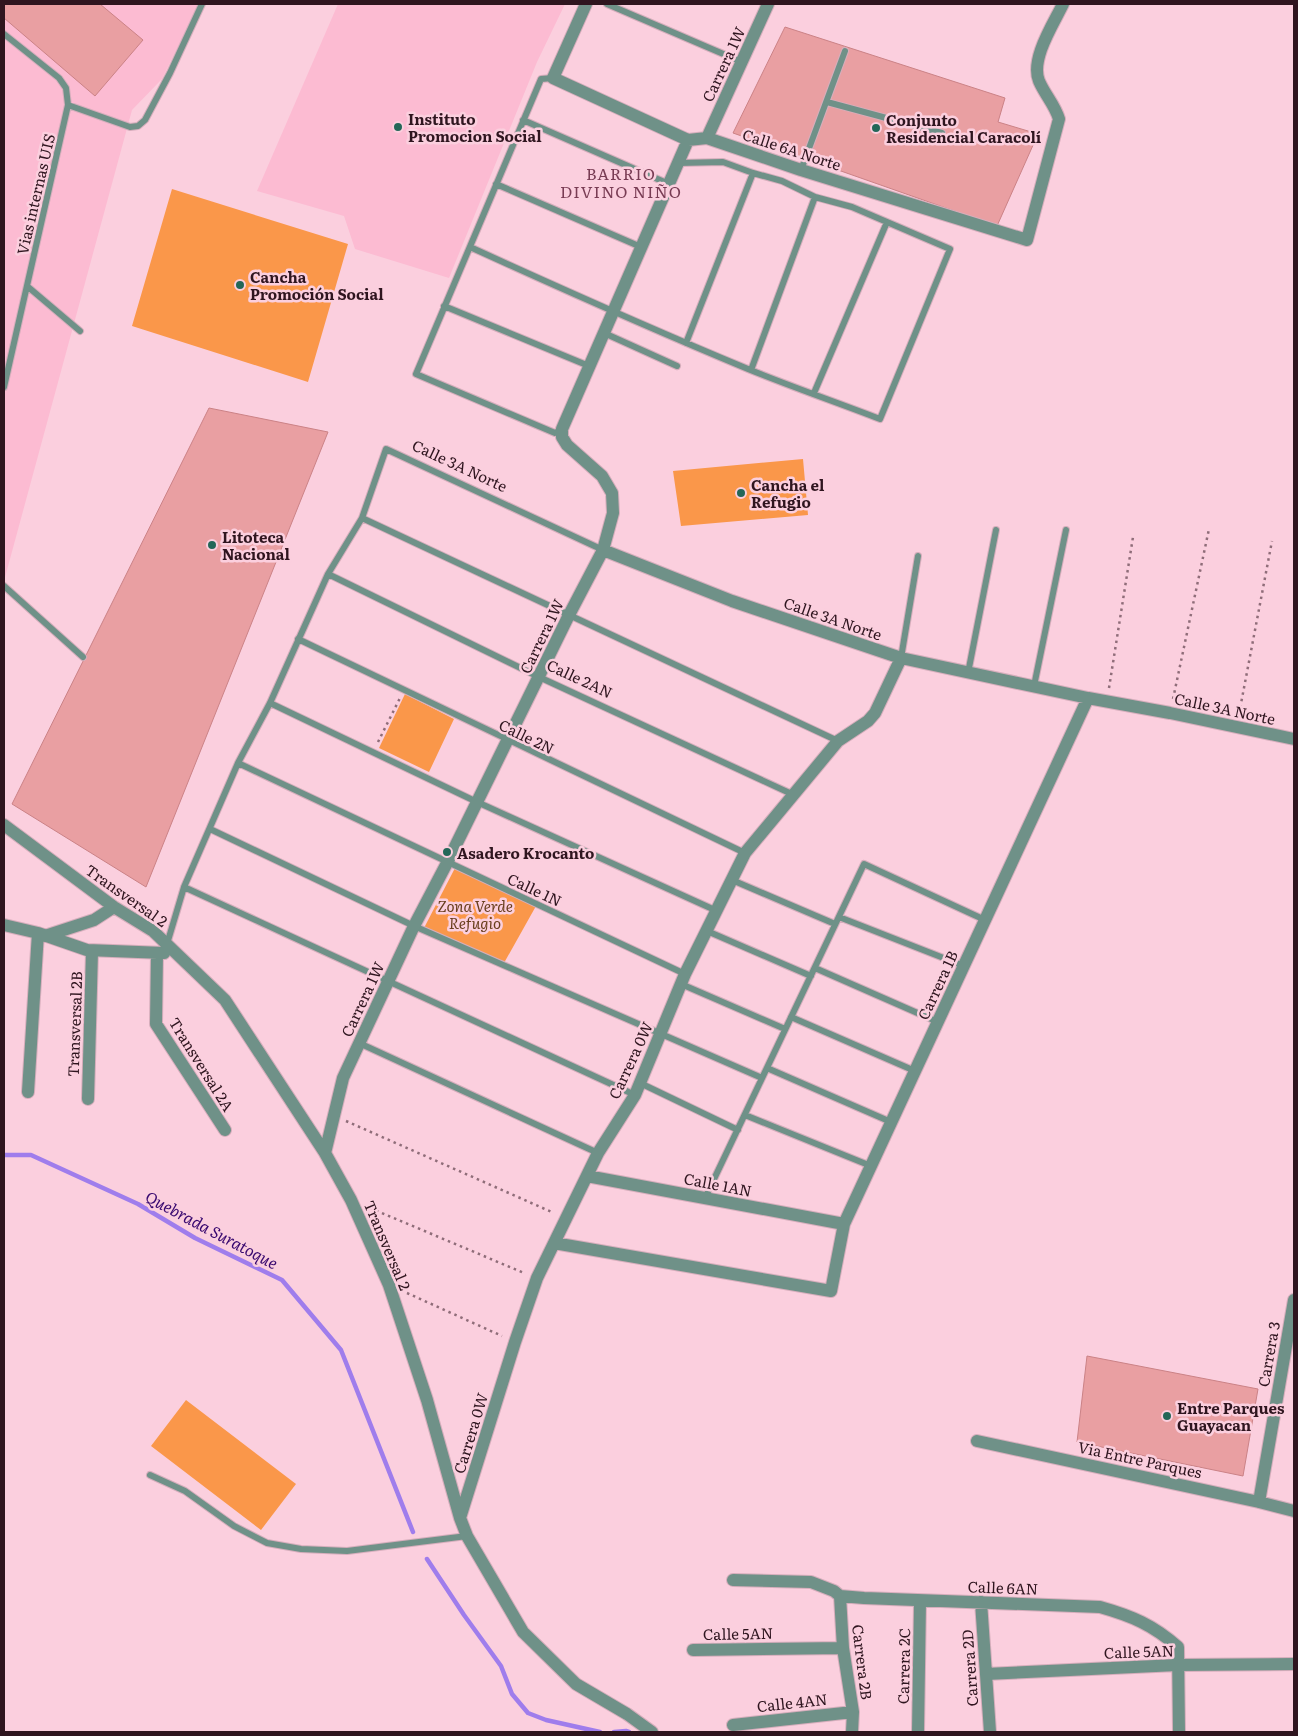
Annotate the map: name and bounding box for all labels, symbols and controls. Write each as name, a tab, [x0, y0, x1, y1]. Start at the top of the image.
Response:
street label: Carrera 1W	[696, 22, 751, 105]
place label: Instituto Promocion Social	[408, 107, 542, 147]
place label: Conjunto Residencial Caracolí	[886, 108, 1042, 148]
marker: Instituto Promocion Social	[392, 121, 404, 133]
street label: Calle 6A Norte	[740, 122, 844, 176]
marker: Conjunto Residencial Caracolí	[870, 122, 882, 134]
street label: Vias internas UIS	[10, 131, 60, 257]
district label: BARRIO DIVINO NIÑO	[560, 161, 682, 203]
place label: Cancha Promoción Social	[250, 265, 384, 305]
marker: Cancha Promoción Social	[234, 279, 246, 291]
street label: Calle 3A Norte	[409, 433, 512, 497]
place label: Cancha el Refugio	[751, 473, 825, 513]
marker: Cancha el Refugio	[735, 487, 747, 499]
place label: Litoteca Nacional	[222, 525, 291, 565]
marker: Litoteca Nacional	[206, 539, 218, 551]
street label: Calle 3A Norte	[781, 590, 885, 646]
street label: Carrera 1W	[513, 594, 569, 677]
street label: Calle 2AN	[543, 653, 617, 703]
street label: Calle 3A Norte	[1172, 686, 1278, 730]
street label: Calle 2N	[495, 713, 559, 759]
place label: Asadero Krocanto	[457, 841, 594, 864]
marker: Asadero Krocanto	[441, 846, 453, 858]
street label: Transversal 2	[81, 858, 173, 932]
street label: Calle 1N	[504, 866, 566, 912]
park label: Zona Verde Refugio	[437, 894, 513, 934]
street label: Carrera 1B	[911, 946, 963, 1023]
street label: Carrera 1W	[335, 957, 390, 1040]
street label: Transversal 2B	[61, 971, 87, 1077]
street label: Transversal 2A	[164, 1013, 240, 1115]
street label: Carrera 0W	[602, 1017, 658, 1103]
street label: Calle 1AN	[682, 1166, 754, 1202]
water label: Quebrada Suratoque	[141, 1184, 283, 1274]
street label: Transversal 2	[359, 1196, 417, 1294]
street label: Carrera 3	[1251, 1319, 1285, 1389]
street label: Carrera 0W	[447, 1389, 493, 1476]
place label: Entre Parques Guayacan	[1177, 1396, 1285, 1436]
marker: Entre Parques Guayacan	[1161, 1410, 1173, 1422]
street label: Via Entre Parques	[1076, 1435, 1204, 1483]
street label: Calle 6AN	[967, 1574, 1039, 1600]
street label: Calle 5AN	[703, 1621, 773, 1645]
street label: Carrera 2B	[847, 1623, 879, 1701]
street label: Carrera 2C	[891, 1628, 915, 1704]
street label: Carrera 2D	[955, 1629, 983, 1707]
street label: Calle 5AN	[1103, 1638, 1175, 1664]
street label: Calle 4AN	[756, 1687, 828, 1717]

